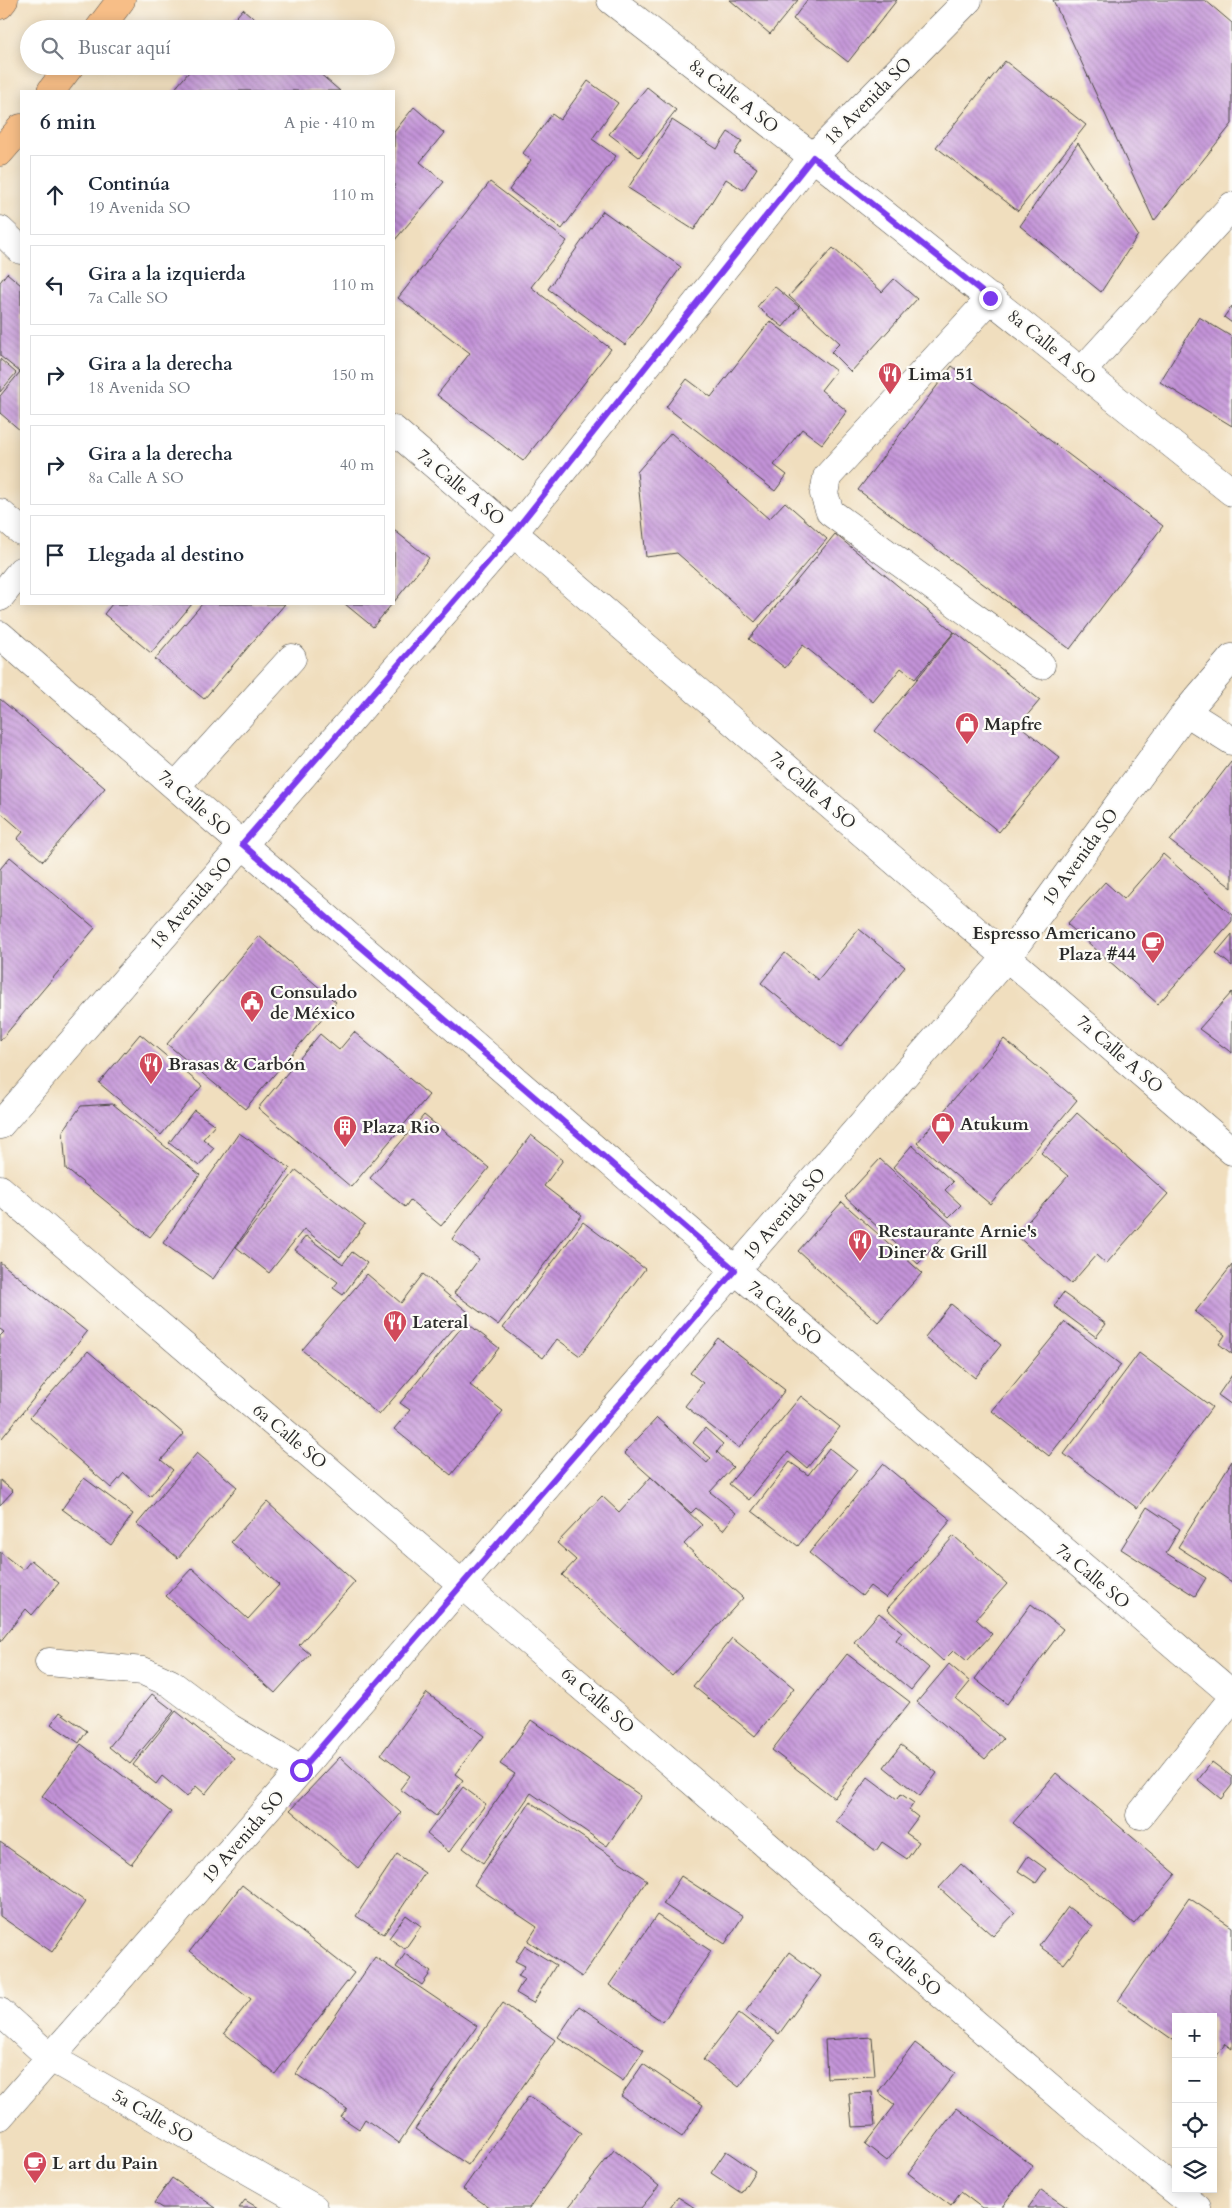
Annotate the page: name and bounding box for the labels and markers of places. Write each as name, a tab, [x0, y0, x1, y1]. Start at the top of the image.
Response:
restaurant icon: Lima 51	[877, 361, 903, 395]
place label: Lima 51	[908, 362, 974, 387]
shop icon: Mapfre	[954, 711, 980, 745]
place label: Mapfre	[984, 712, 1043, 737]
place label: Espresso Americano Plaza #44	[972, 921, 1136, 967]
cafe icon: Espresso Americano Plaza #44	[1140, 930, 1166, 964]
place label: Consulado de México	[270, 980, 357, 1026]
public building icon: Consulado de México	[239, 989, 265, 1023]
restaurant icon: Brasas & Carbón	[138, 1051, 164, 1085]
place label: Brasas & Carbón	[168, 1052, 306, 1077]
shop icon: Atukum	[930, 1111, 956, 1145]
place label: Atukum	[960, 1112, 1029, 1137]
building icon: Plaza Rio	[332, 1114, 358, 1148]
place label: Plaza Rio	[362, 1115, 440, 1140]
place label: Restaurante Arnie's Diner & Grill	[878, 1219, 1037, 1265]
restaurant icon: Restaurante Arnie's Diner & Grill	[847, 1228, 873, 1262]
restaurant icon: Lateral	[382, 1309, 408, 1343]
place label: Lateral	[412, 1310, 468, 1335]
cafe icon: L art du Pain	[22, 2150, 48, 2184]
place label: L art du Pain	[52, 2151, 158, 2176]

